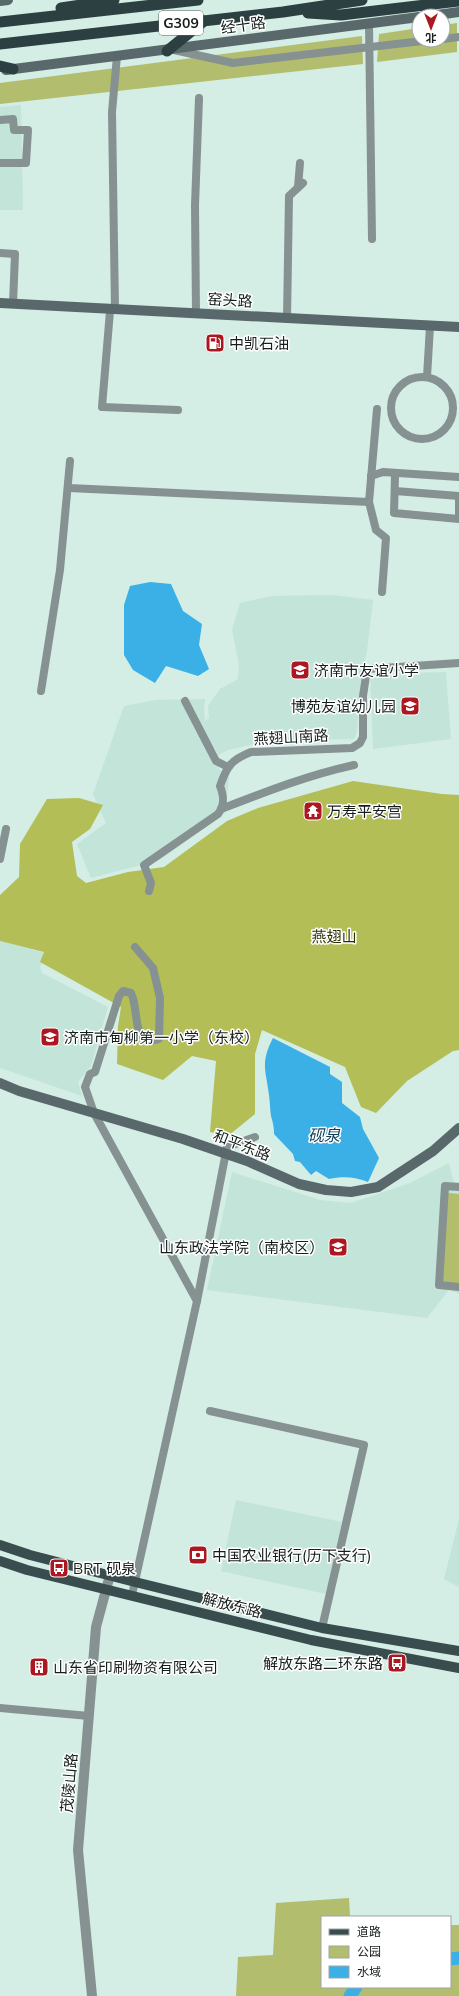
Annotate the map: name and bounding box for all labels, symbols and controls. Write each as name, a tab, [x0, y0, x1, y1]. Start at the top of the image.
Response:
north arrow	[411, 8, 451, 48]
road number: G309	[159, 11, 203, 35]
street label: 经十路	[219, 12, 267, 38]
text: 北	[426, 31, 437, 45]
street label: 窑头路	[207, 289, 253, 311]
fuel station icon: 中凯石油	[204, 332, 226, 354]
place label: 中凯石油	[229, 334, 289, 353]
school or university icon: 济南市友谊小学	[289, 659, 311, 681]
place label: 济南市友谊小学	[314, 661, 419, 680]
school or university icon: 博苑友谊幼儿园	[399, 695, 421, 717]
place label: 博苑友谊幼儿园	[291, 697, 396, 716]
street label: 燕翅山南路	[253, 726, 329, 748]
temple icon: 万寿平安宫	[302, 800, 324, 822]
place label: 万寿平安宫	[327, 802, 402, 821]
park label: 燕翅山	[311, 927, 357, 946]
school or university icon: 济南市甸柳第一小学（东校）	[39, 1026, 61, 1048]
place label: 济南市甸柳第一小学（东校）	[64, 1028, 259, 1047]
street label: 和平东路	[211, 1125, 273, 1165]
water label: 砚泉	[308, 1125, 341, 1145]
school or university icon: 山东政法学院（南校区）	[327, 1236, 349, 1258]
place label: 山东政法学院（南校区）	[159, 1238, 324, 1257]
bank icon: 中国农业银行(历下支行)	[187, 1544, 209, 1566]
place label: 中国农业银行(历下支行)	[212, 1546, 372, 1565]
bus stop icon: BRT 砚泉	[48, 1557, 70, 1579]
place label: BRT 砚泉	[73, 1559, 136, 1578]
street label: 解放东路	[201, 1589, 263, 1621]
bus stop icon: 解放东路二环东路	[386, 1652, 408, 1674]
place label: 解放东路二环东路	[263, 1654, 383, 1673]
building icon: 山东省印刷物资有限公司	[28, 1656, 50, 1678]
place label: 山东省印刷物资有限公司	[53, 1658, 218, 1677]
street label: 茂陵山路	[57, 1752, 81, 1814]
legend	[321, 1916, 451, 1988]
text: 道路	[357, 1924, 381, 1939]
text: 公园	[357, 1944, 381, 1959]
text: 水域	[357, 1964, 381, 1979]

